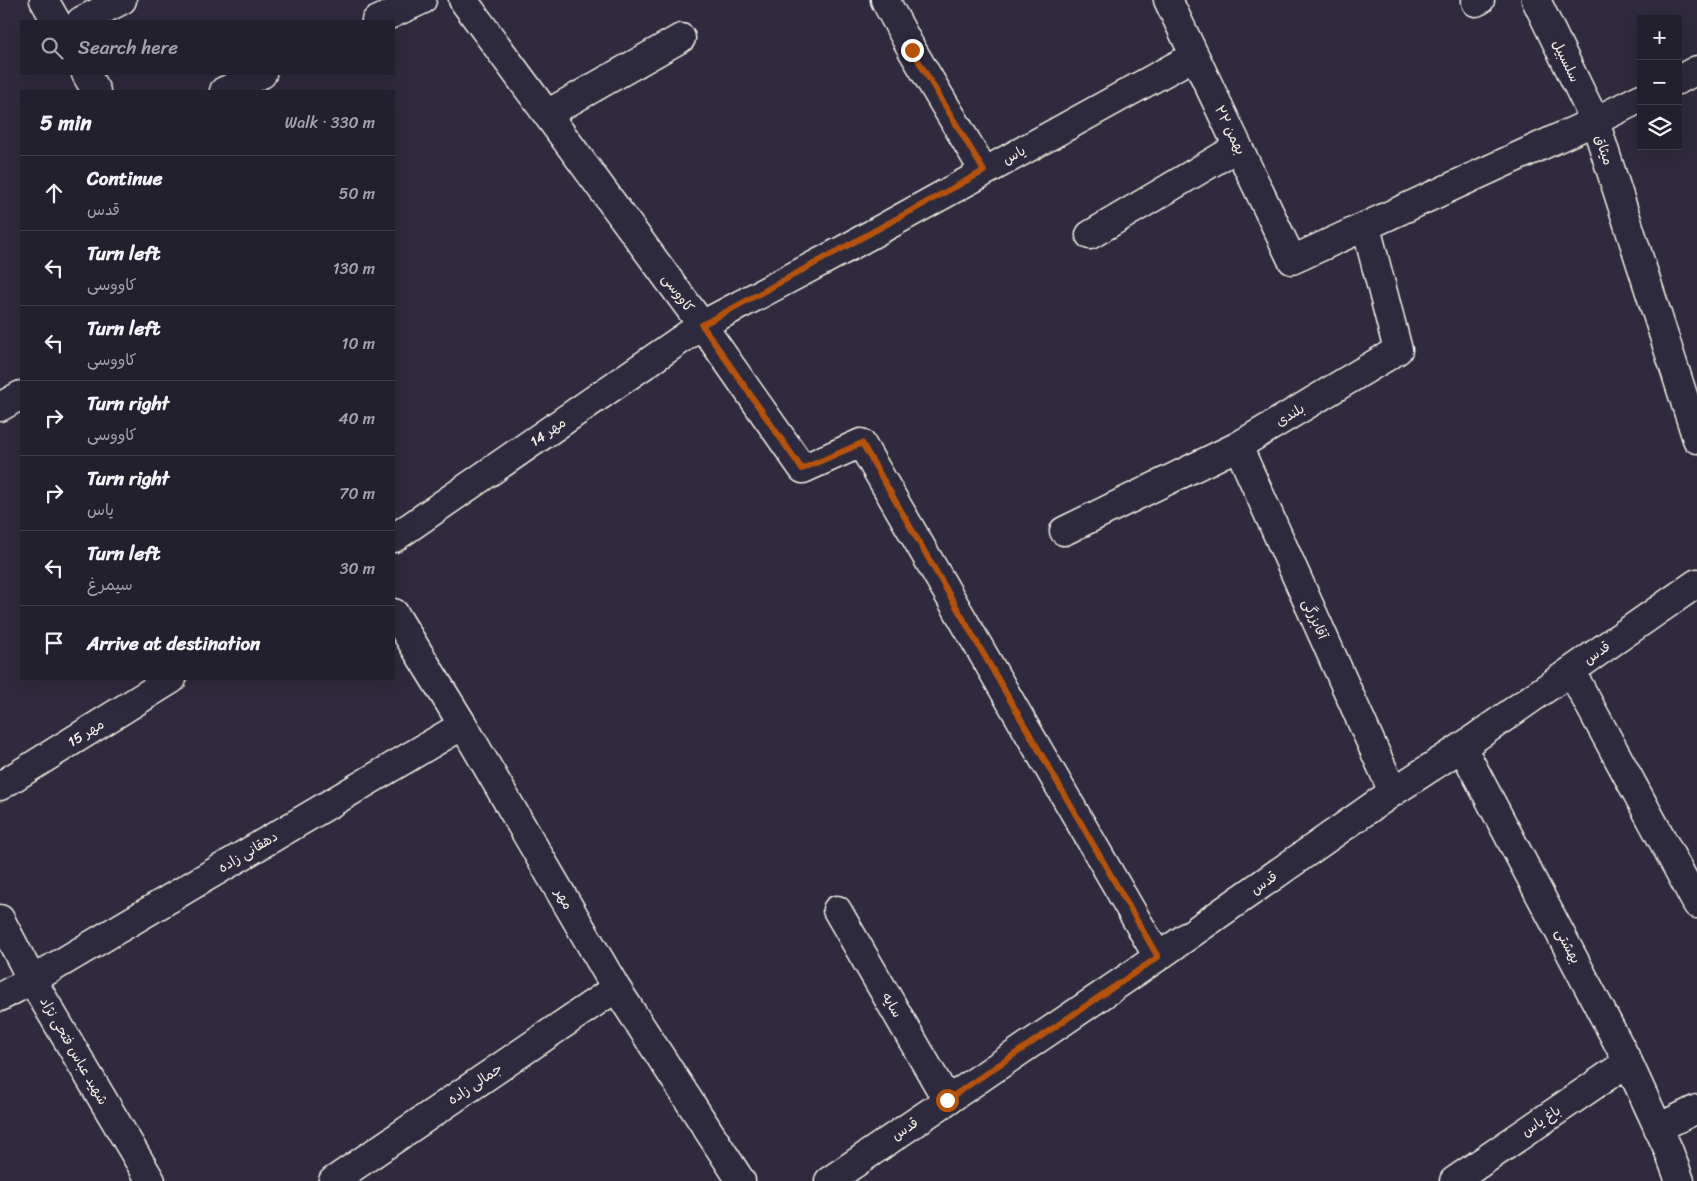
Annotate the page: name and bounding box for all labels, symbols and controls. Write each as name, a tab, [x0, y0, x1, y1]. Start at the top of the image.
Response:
map controls	[1637, 15, 1682, 150]
button: +	[1637, 15, 1682, 60]
search box	[20, 20, 395, 75]
text: Search here	[78, 31, 178, 64]
icon: search	[38, 34, 66, 62]
street label: سلسبیل	[1545, 35, 1587, 87]
route end	[901, 39, 924, 62]
button: −	[1637, 60, 1682, 105]
street label: ۲۲ بهمن	[1207, 101, 1253, 159]
text: 5 min	[40, 104, 92, 142]
button: layers	[1637, 105, 1682, 150]
text: Walk · 330 m	[285, 108, 375, 137]
street label: میثاق	[1587, 132, 1621, 168]
street label: یاس	[998, 138, 1030, 172]
text: Continue	[87, 162, 163, 195]
icon: ahead	[40, 179, 68, 207]
text: 50 m	[339, 179, 375, 208]
text: قدس	[87, 195, 120, 224]
text: Turn left	[87, 237, 160, 270]
icon: left	[40, 254, 68, 282]
text: 130 m	[333, 254, 375, 283]
street label: کاووسی	[655, 268, 701, 318]
text: کاووسی	[87, 270, 137, 299]
text: Turn left	[87, 312, 160, 345]
icon: left	[40, 329, 68, 357]
text: 10 m	[342, 329, 375, 358]
text: کاووسی	[87, 345, 137, 374]
text: Turn right	[87, 387, 169, 420]
street label: بلندی	[1271, 396, 1309, 434]
icon: right	[40, 404, 68, 432]
text: 40 m	[338, 404, 375, 433]
street label: مهر 14	[525, 410, 571, 454]
text: کاووسی	[87, 420, 137, 449]
text: Turn right	[87, 462, 169, 495]
icon: right	[40, 479, 68, 507]
text: 70 m	[339, 479, 375, 508]
text: یاس	[87, 495, 114, 524]
text: Turn left	[87, 537, 160, 570]
icon: left	[40, 554, 68, 582]
text: 30 m	[340, 554, 375, 583]
text: سیمرغ	[87, 570, 133, 599]
street label: آقابزرگی	[1295, 595, 1335, 644]
text: Arrive at destination	[87, 627, 260, 660]
icon: arrive	[40, 629, 68, 657]
street label: قدس	[1578, 635, 1616, 671]
street label: مهر 15	[63, 712, 109, 754]
street label: دهقانی زاده	[213, 824, 283, 880]
street label: قدس	[1245, 865, 1283, 901]
street label: مهر	[547, 883, 580, 914]
street label: بهشتی	[1548, 924, 1588, 968]
street label: سایه	[875, 987, 909, 1023]
street label: شهید عباس فتحی نژاد	[33, 992, 115, 1110]
street label: جمالی زاده	[442, 1056, 508, 1112]
route start	[936, 1089, 959, 1112]
street label: باغ یاس	[1516, 1098, 1566, 1144]
street label: قدس	[886, 1111, 924, 1147]

